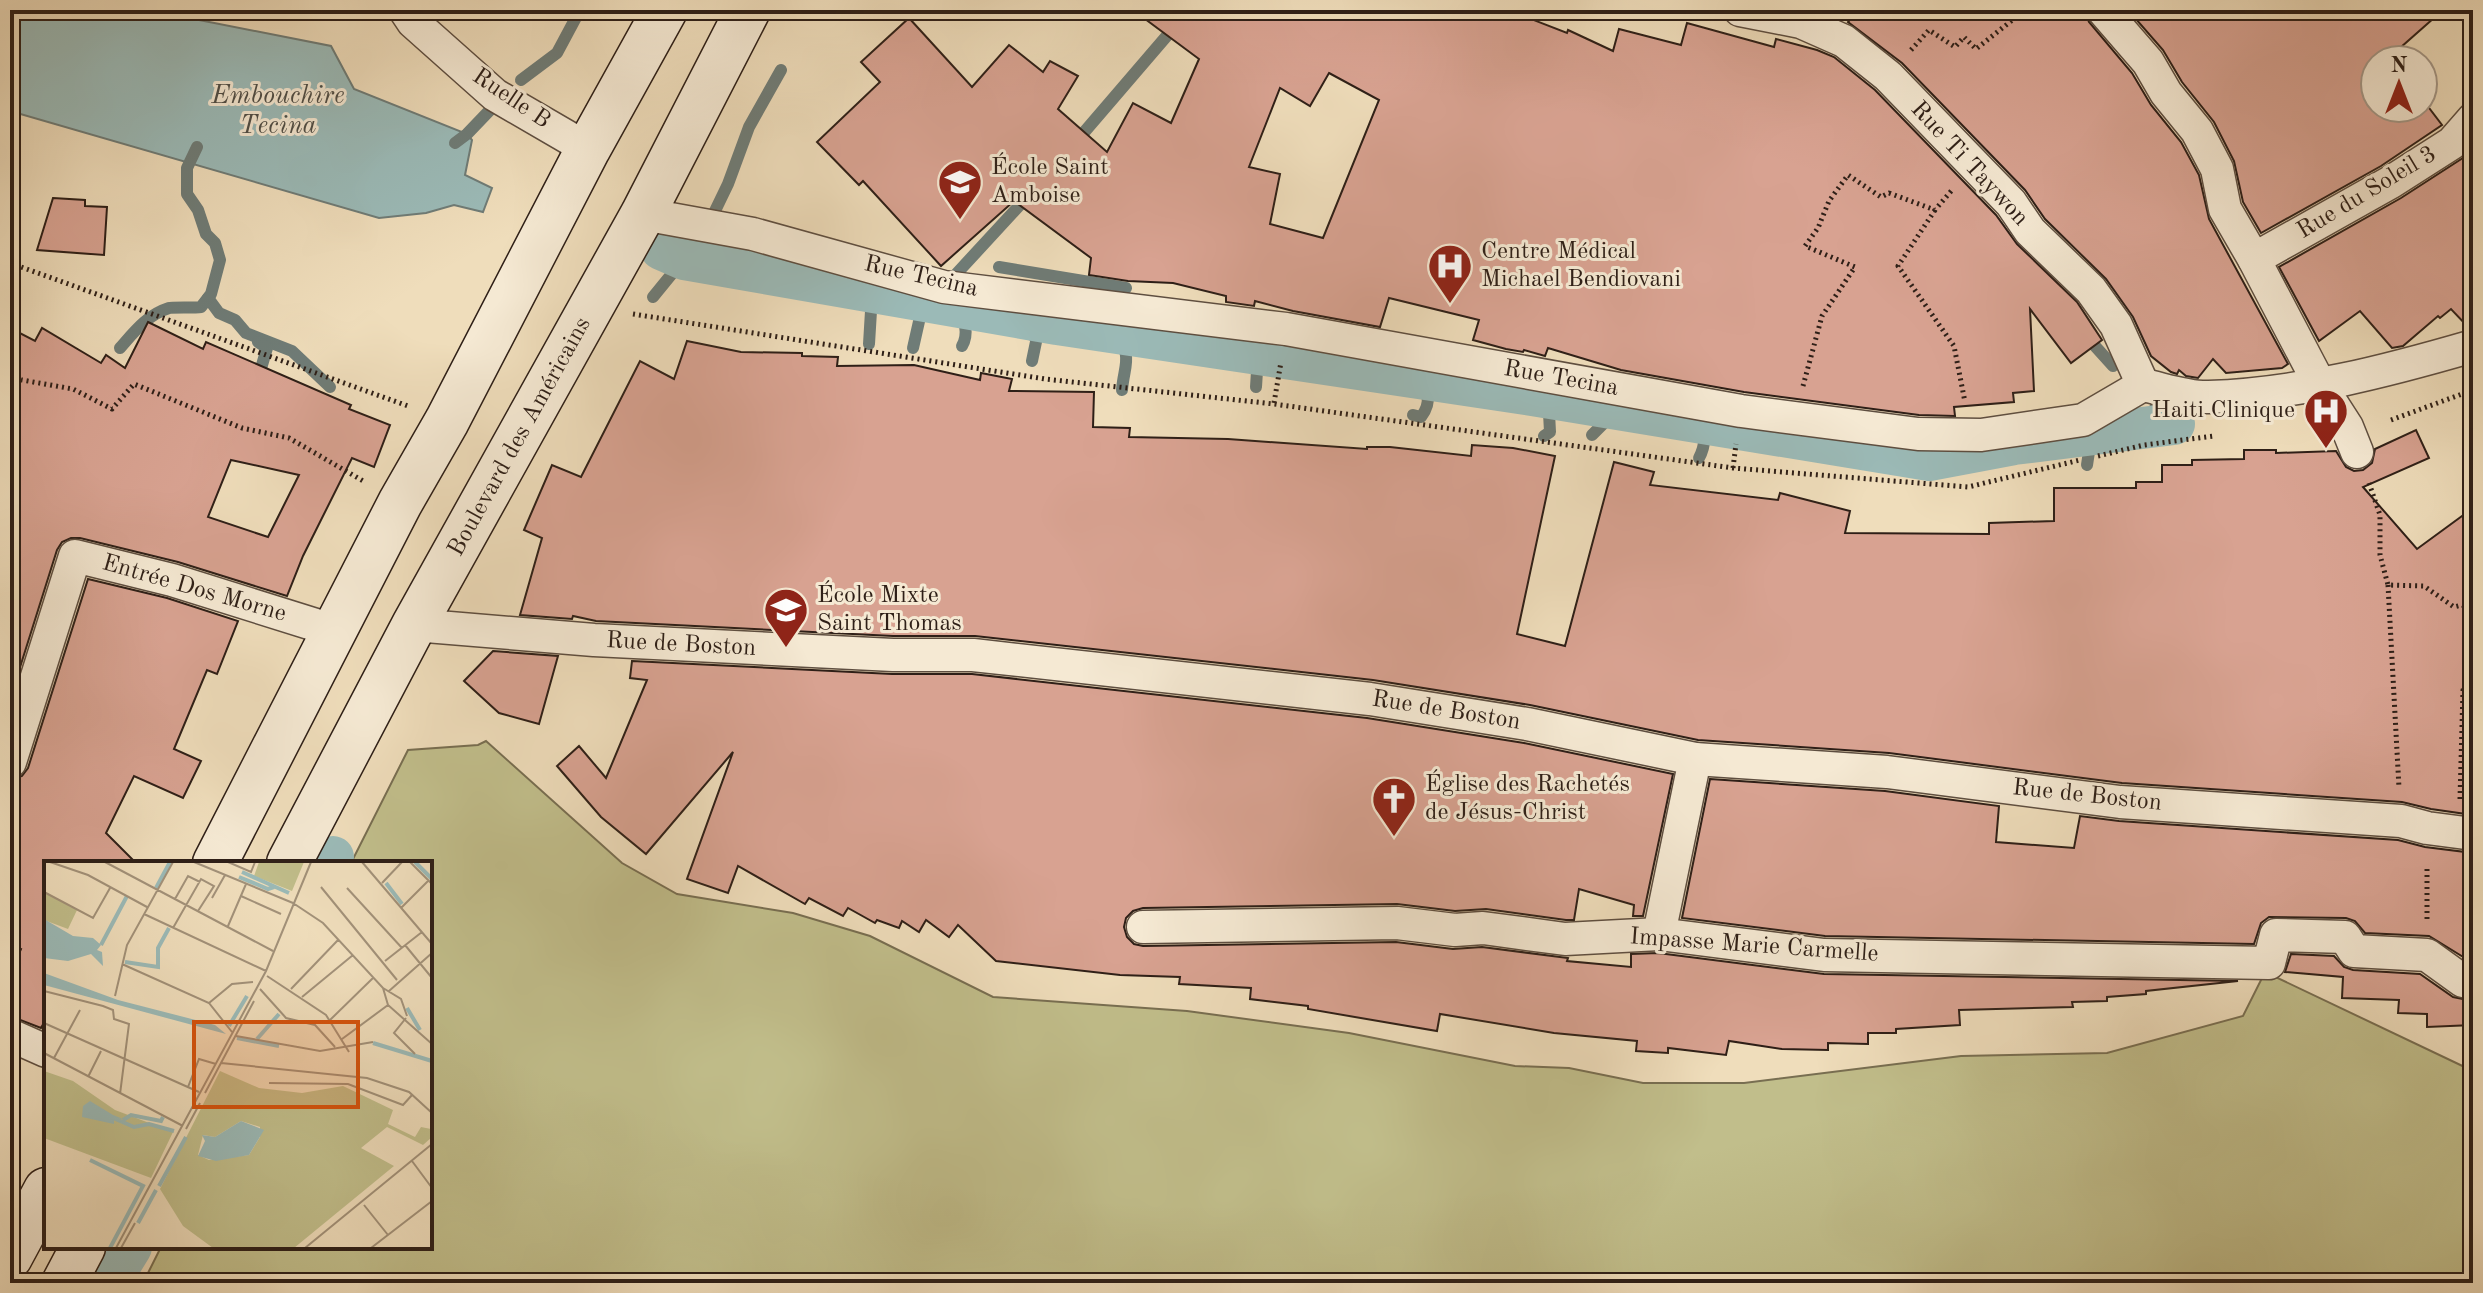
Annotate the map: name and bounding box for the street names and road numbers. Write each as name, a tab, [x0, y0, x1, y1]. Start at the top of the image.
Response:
street label: Ruelle B	[468, 64, 554, 134]
street label: Rue Ti Taywon	[1905, 97, 2033, 231]
street label: Rue du Soleil 3	[2293, 142, 2441, 244]
street label: Rue Tecina	[862, 252, 980, 302]
street label: Boulevard des Américains	[444, 313, 596, 561]
street label: Rue Tecina	[1502, 357, 1620, 401]
street label: Entrée Dos Morne	[99, 551, 289, 627]
street label: Rue de Boston	[605, 629, 757, 661]
street label: Rue de Boston	[1370, 687, 1522, 735]
street label: Rue de Boston	[2011, 776, 2163, 816]
street label: Impasse Marie Carmelle	[1629, 925, 1879, 967]

